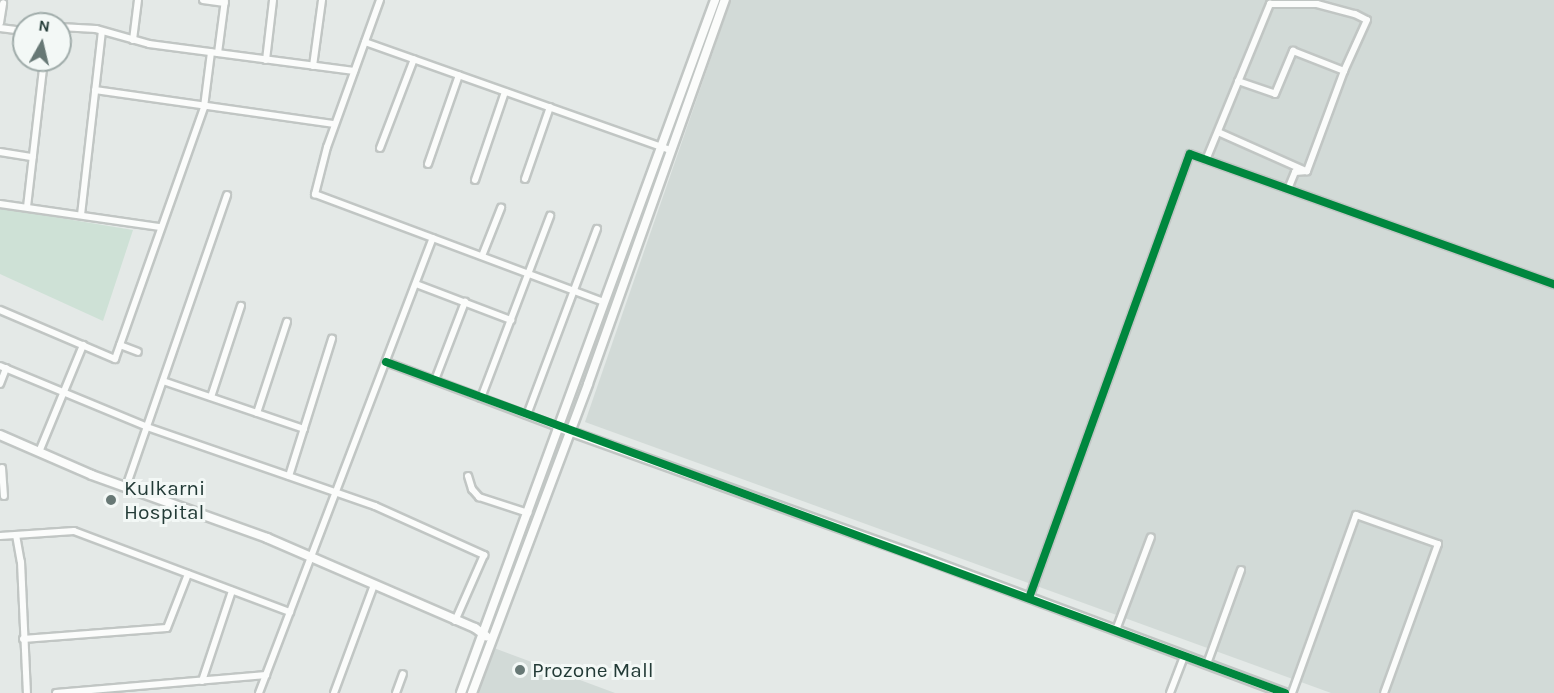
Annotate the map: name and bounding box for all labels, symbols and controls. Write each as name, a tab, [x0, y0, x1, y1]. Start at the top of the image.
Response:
north arrow	[12, 12, 72, 72]
text: N	[37, 15, 51, 36]
place label: Kulkarni Hospital	[124, 475, 205, 525]
marker: Kulkarni Hospital	[102, 491, 120, 509]
place label: Prozone Mall	[532, 657, 654, 683]
marker: Prozone Mall	[513, 663, 527, 677]

